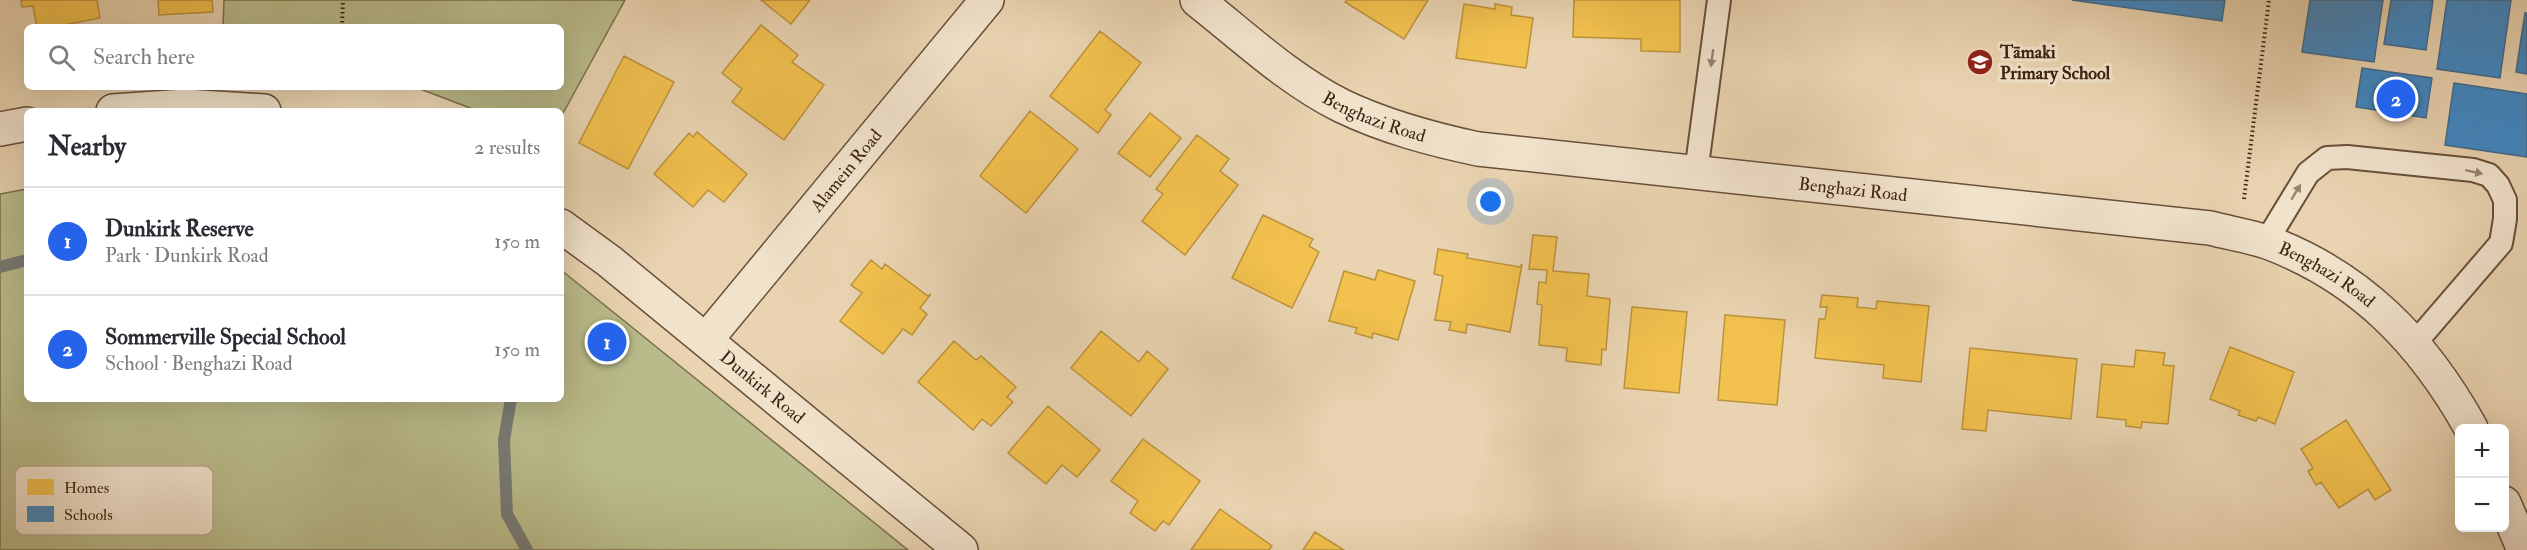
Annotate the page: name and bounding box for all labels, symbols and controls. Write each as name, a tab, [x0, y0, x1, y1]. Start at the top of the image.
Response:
search box	[24, 24, 564, 90]
icon: search	[45, 41, 78, 74]
place label: Tāmaki Primary School	[1999, 41, 2111, 85]
text: Search here	[93, 43, 195, 71]
school or university icon: Tāmaki Primary School	[1965, 47, 1995, 77]
one-way arrow	[1707, 49, 1716, 68]
pin: 2	[2376, 76, 2416, 122]
street label: Benghazi Road	[1318, 86, 1428, 147]
street label: Alamein Road	[805, 124, 887, 217]
text: Nearby	[48, 131, 126, 163]
text: 2 results	[474, 135, 540, 160]
one-way arrow	[2465, 167, 2484, 177]
street label: Benghazi Road	[1797, 172, 1909, 207]
one-way arrow	[2291, 184, 2302, 200]
your location	[1476, 187, 1505, 216]
text: Dunkirk Reserve	[105, 215, 254, 243]
text: 1	[64, 229, 71, 254]
text: 150 m	[494, 229, 540, 254]
street label: Benghazi Road	[2275, 236, 2380, 312]
text: Park · Dunkirk Road	[105, 243, 269, 268]
pin: 1	[588, 320, 626, 364]
text: Sommerville Special School	[105, 323, 346, 351]
text: 2	[62, 337, 73, 362]
text: 150 m	[494, 337, 540, 362]
street label: Dunkirk Road	[715, 345, 810, 429]
text: School · Benghazi Road	[105, 351, 293, 376]
map controls	[2455, 424, 2509, 532]
button: +	[2455, 424, 2509, 478]
legend	[15, 466, 213, 535]
text: Homes	[64, 478, 109, 498]
button: −	[2455, 478, 2509, 532]
text: Schools	[64, 505, 113, 525]

